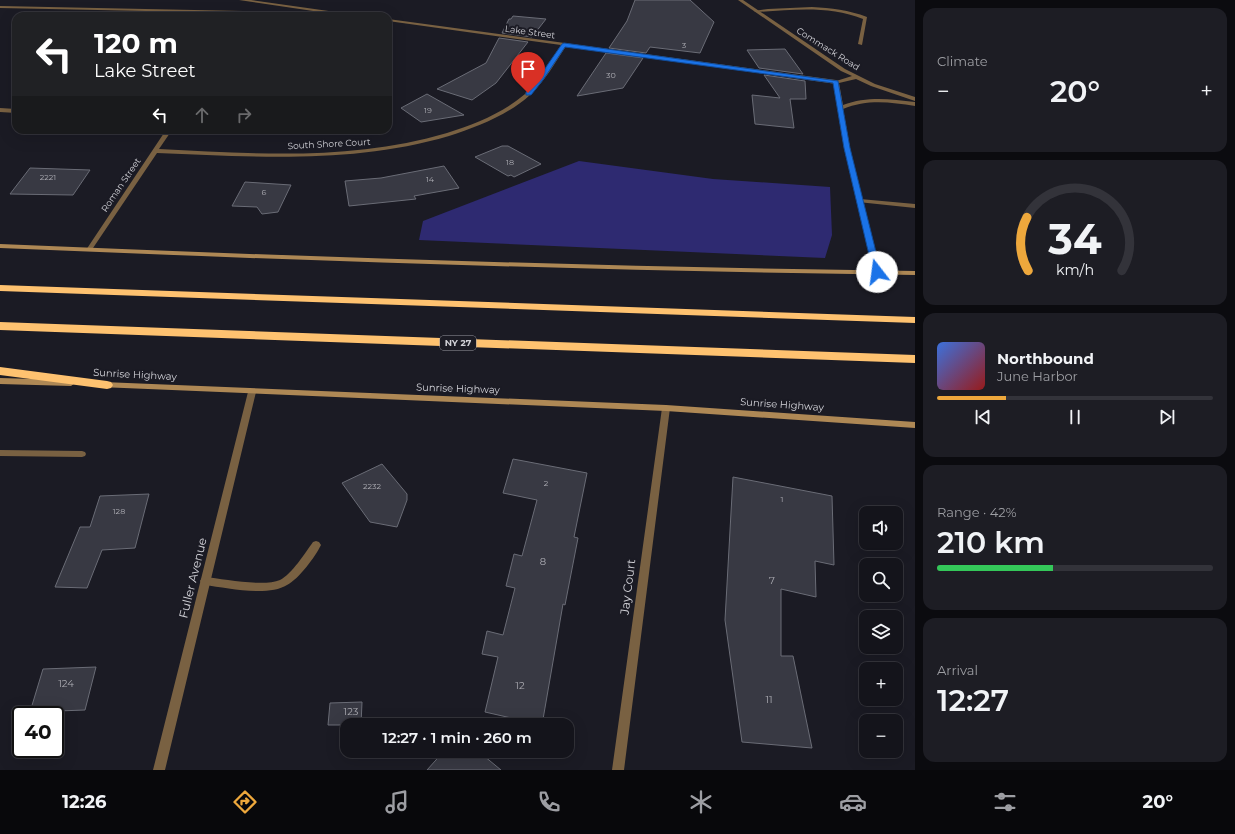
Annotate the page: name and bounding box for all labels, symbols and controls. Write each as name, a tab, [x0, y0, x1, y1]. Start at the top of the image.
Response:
street label: Lake Street	[504, 23, 556, 41]
street label: Commack Road	[795, 25, 862, 72]
text: 120 m	[94, 26, 178, 60]
icon: left	[28, 28, 80, 80]
house number: 3	[682, 40, 687, 50]
pin	[511, 52, 545, 93]
text: Climate	[937, 53, 988, 69]
icon: arrive	[517, 58, 539, 80]
text: Lake Street	[94, 60, 196, 82]
house number: 30	[606, 70, 616, 80]
text: 20°	[1050, 73, 1100, 110]
text: −	[937, 78, 950, 105]
text: +	[1200, 78, 1213, 105]
icon: left	[149, 104, 171, 126]
icon: ahead	[191, 104, 213, 126]
icon: right	[233, 104, 255, 126]
house number: 19	[424, 105, 432, 115]
street label: South Shore Court	[287, 136, 371, 151]
street label: Roman Street	[99, 155, 143, 214]
house number: 18	[506, 157, 514, 167]
house number: 2221	[40, 172, 56, 182]
house number: 14	[426, 174, 435, 184]
house number: 6	[262, 187, 267, 197]
text: 34	[1047, 213, 1102, 263]
position arrow	[856, 251, 898, 293]
text: km/h	[1056, 260, 1094, 278]
road number: NY 27	[440, 336, 476, 350]
text: Northbound	[997, 349, 1094, 368]
street label: Sunrise Highway	[93, 366, 178, 383]
text: June Harbor	[997, 368, 1078, 384]
street label: Sunrise Highway	[416, 381, 501, 396]
street label: Sunrise Highway	[740, 395, 825, 414]
icon: previous	[972, 406, 994, 428]
icon: pause	[1064, 406, 1086, 428]
icon: next	[1156, 406, 1178, 428]
house number: 2	[544, 478, 549, 488]
house number: 2232	[363, 481, 382, 491]
house number: 1	[781, 494, 783, 504]
text: Range · 42%	[937, 504, 1017, 520]
house number: 128	[113, 506, 125, 516]
map controls	[859, 506, 903, 758]
button: sound	[859, 506, 903, 550]
text: 210 km	[937, 524, 1045, 561]
street label: Fuller Avenue	[175, 536, 210, 620]
house number: 8	[540, 555, 546, 568]
street label: Jay Court	[617, 558, 638, 617]
button: search	[859, 558, 903, 602]
house number: 7	[769, 574, 775, 587]
button: layers	[859, 610, 903, 654]
button: +	[859, 662, 903, 706]
text: Arrival	[937, 662, 978, 678]
house number: 124	[58, 677, 74, 690]
house number: 12	[515, 679, 525, 692]
text: 12:27	[937, 682, 1009, 719]
house number: 11	[765, 693, 773, 706]
house number: 123	[344, 705, 359, 718]
speed limit sign: 40	[12, 706, 64, 758]
button: −	[859, 714, 903, 758]
text: 12:27 · 1 min · 260 m	[382, 728, 532, 747]
icon: directions	[231, 788, 259, 816]
icon: music	[383, 788, 411, 816]
icon: phone	[535, 788, 563, 816]
icon: climate	[687, 788, 715, 816]
icon: car	[839, 788, 867, 816]
icon: filters	[991, 788, 1019, 816]
text: 12:26	[62, 791, 106, 813]
text: 20°	[1143, 791, 1173, 813]

